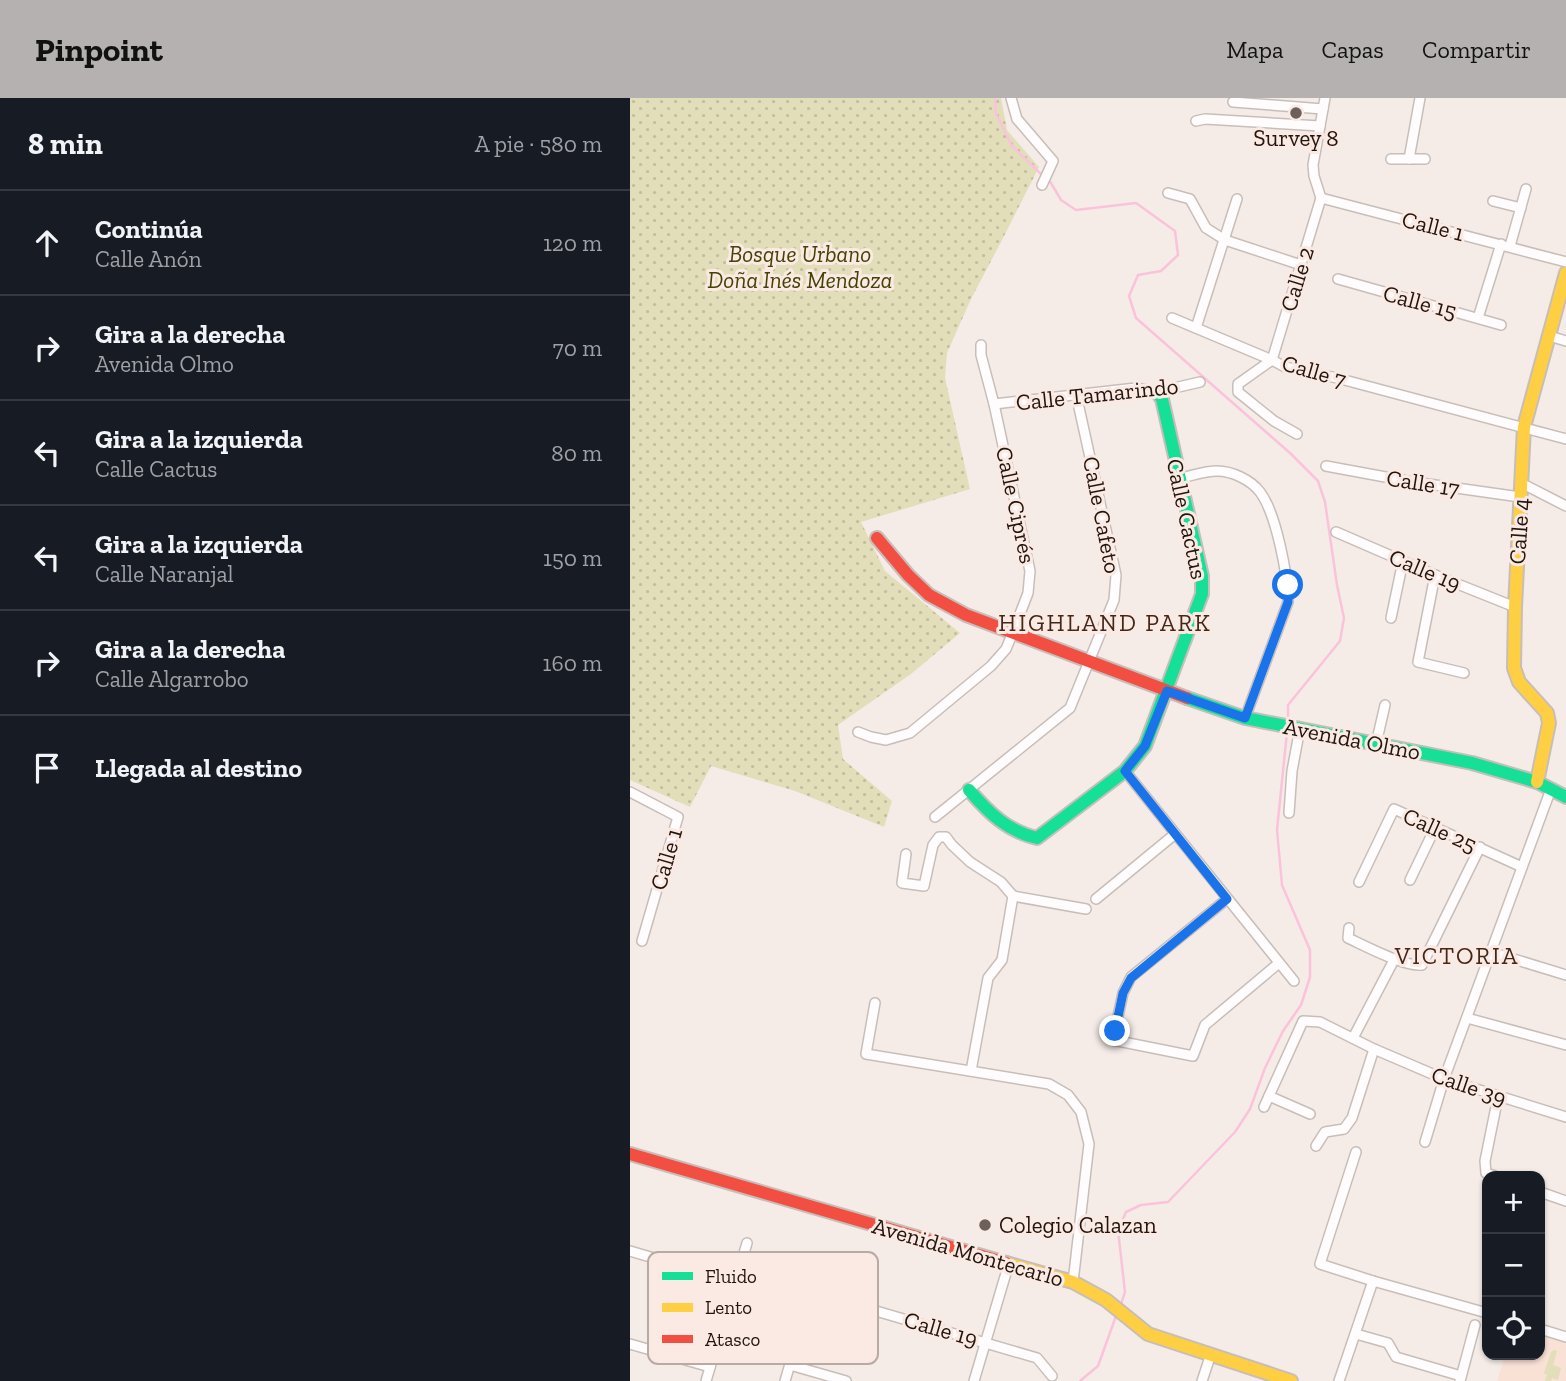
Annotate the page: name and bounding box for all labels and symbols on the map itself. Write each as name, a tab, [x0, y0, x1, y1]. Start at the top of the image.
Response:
marker: Survey 8	[1288, 105, 1304, 121]
place label: Survey 8	[1253, 124, 1339, 152]
street label: Calle 1	[1399, 205, 1467, 247]
park label: Bosque Urbano Doña Inés Mendoza	[708, 240, 892, 294]
street label: Calle 2	[1274, 243, 1320, 315]
street label: Calle 15	[1380, 279, 1460, 325]
street label: Calle 7	[1279, 349, 1349, 393]
street label: Calle Tamarindo	[1014, 372, 1180, 416]
street label: Calle Ciprés	[990, 444, 1042, 566]
street label: Calle Cafeto	[1077, 454, 1127, 576]
street label: Calle Cactus	[1161, 456, 1213, 582]
street label: Calle 17	[1384, 463, 1462, 503]
street label: Calle 4	[1503, 497, 1535, 565]
street label: Calle 19	[1385, 542, 1465, 598]
route start	[1272, 569, 1303, 600]
district label: HIGHLAND PARK	[998, 608, 1212, 637]
street label: Avenida Olmo	[1281, 712, 1423, 766]
street label: Calle 25	[1399, 801, 1481, 859]
street label: Calle 1	[644, 825, 688, 893]
district label: VICTORIA	[1394, 941, 1519, 970]
route end	[1099, 1015, 1130, 1046]
street label: Calle 39	[1428, 1060, 1510, 1112]
street label: Avenida Montecarlo	[869, 1211, 1067, 1293]
place label: Colegio Calazan	[999, 1211, 1157, 1239]
marker: Colegio Calazan	[977, 1217, 993, 1233]
legend	[648, 1252, 878, 1364]
text: Fluido	[705, 1265, 757, 1288]
text: Lento	[705, 1296, 752, 1319]
street label: Calle 19	[901, 1305, 981, 1353]
text: Atasco	[705, 1328, 760, 1351]

